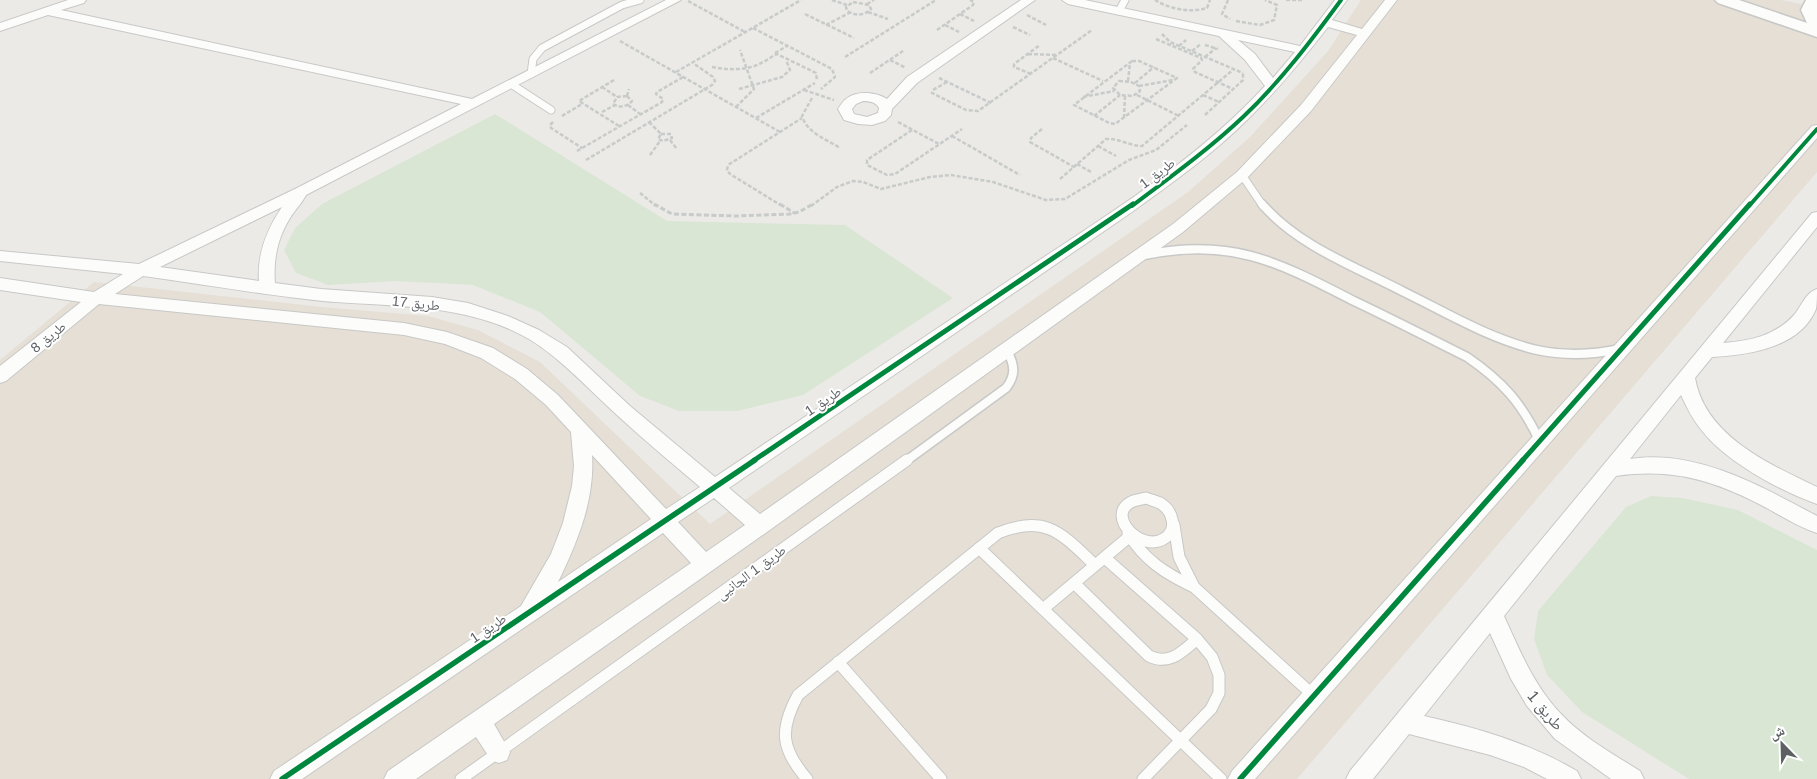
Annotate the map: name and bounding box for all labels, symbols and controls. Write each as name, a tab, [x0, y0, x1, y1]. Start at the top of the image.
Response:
street label: طريق 1	[1136, 154, 1179, 193]
street label: طريق 17	[391, 293, 441, 315]
street label: طريق 8	[27, 318, 70, 357]
street label: طريق 1	[802, 383, 845, 421]
street label: طريق 1 الجانيى	[713, 541, 790, 604]
street label: طريق 1	[467, 610, 510, 648]
street label: طريق 1	[1523, 687, 1567, 735]
north arrow	[1757, 719, 1807, 769]
text: ش	[1767, 722, 1787, 743]

